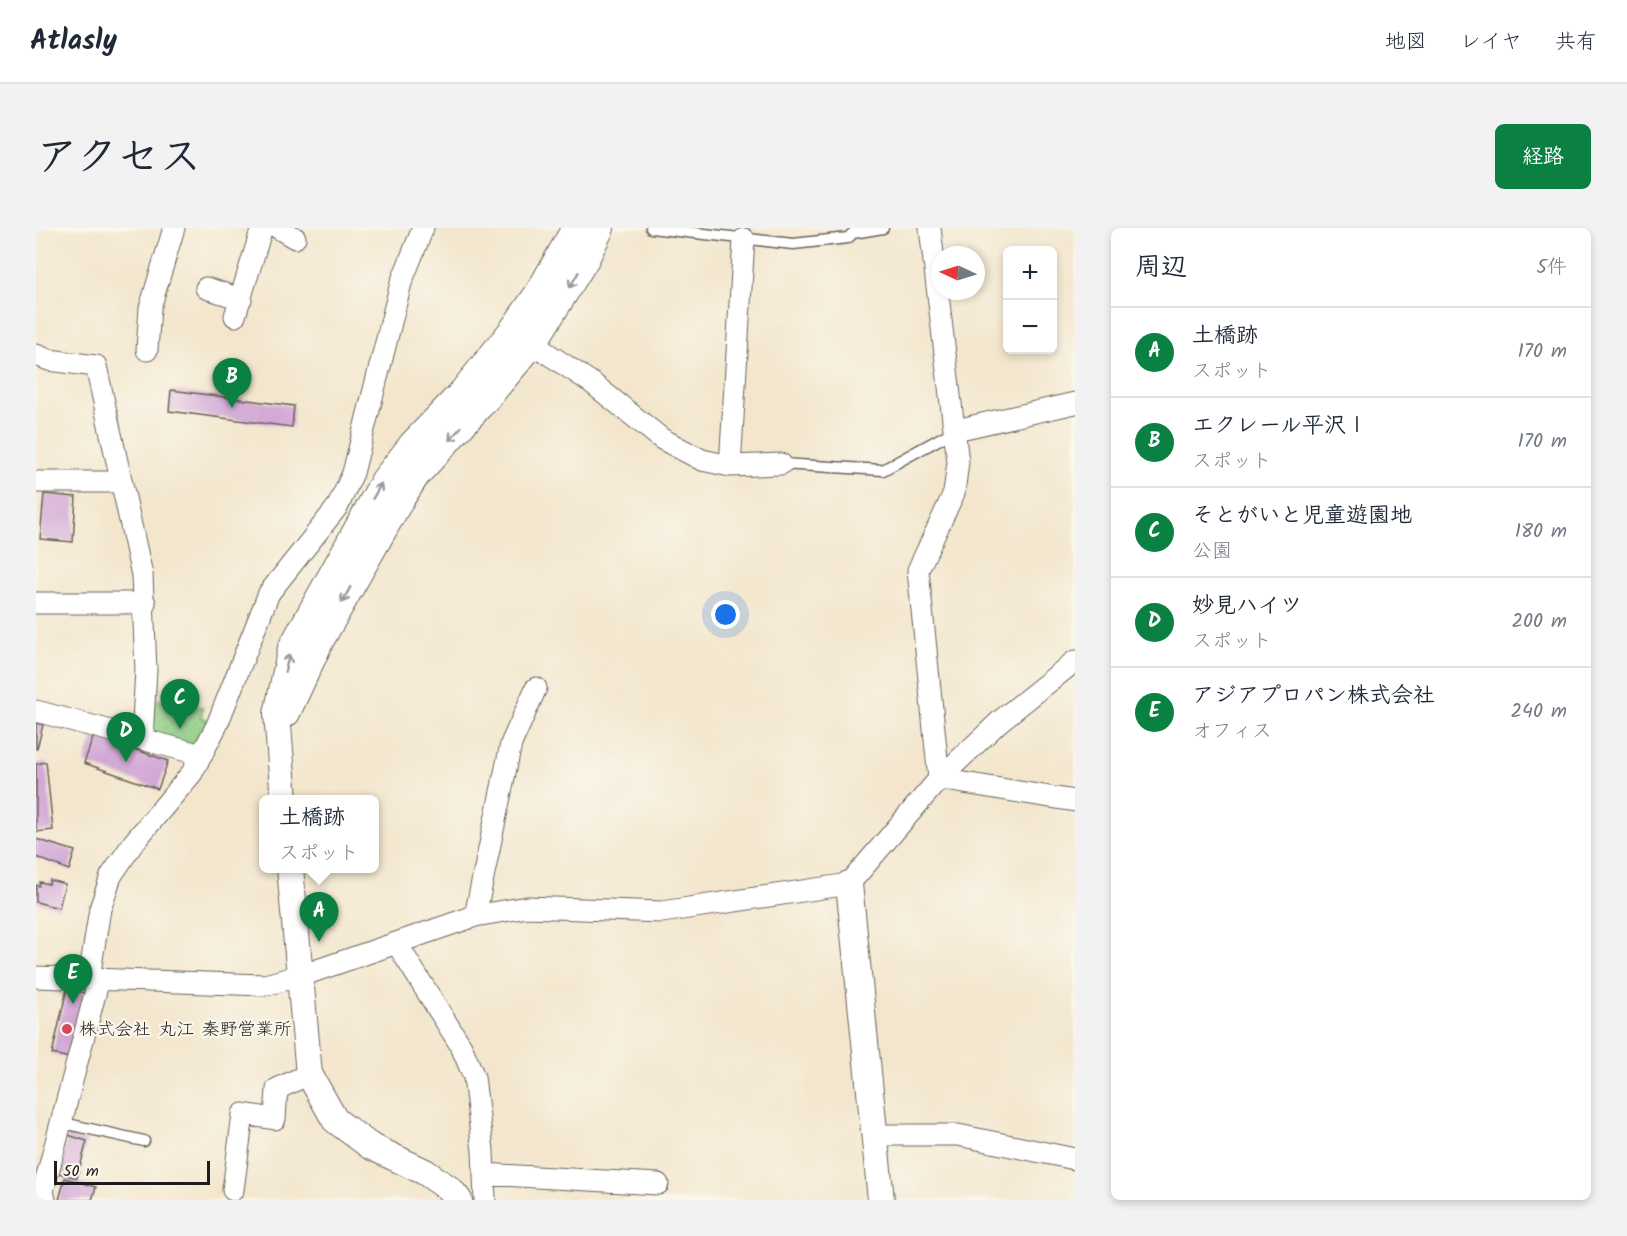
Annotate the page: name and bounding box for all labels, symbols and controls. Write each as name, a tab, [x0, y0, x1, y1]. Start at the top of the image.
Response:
text: Atlasly	[30, 19, 117, 64]
text: 地図	[1385, 26, 1427, 59]
text: レイヤ	[1460, 26, 1522, 59]
text: 共有	[1555, 26, 1597, 59]
button: 経路	[1495, 124, 1591, 189]
text: アクセス	[36, 125, 201, 192]
north arrow	[931, 246, 985, 300]
map controls	[1003, 246, 1057, 354]
button: +	[1003, 246, 1057, 300]
text: 周辺	[1135, 247, 1187, 289]
text: 5件	[1536, 252, 1567, 284]
one-way arrow	[567, 271, 579, 288]
button: −	[1003, 300, 1057, 354]
text: 土橋跡	[1192, 319, 1258, 354]
text: A	[1148, 336, 1161, 368]
text: 170 m	[1518, 336, 1567, 368]
text: スポット	[1192, 356, 1272, 388]
pin: B	[212, 358, 252, 408]
text: エクレール平沢Ⅰ	[1192, 409, 1368, 444]
one-way arrow	[448, 426, 462, 441]
text: B	[1148, 426, 1161, 458]
text: 170 m	[1518, 426, 1567, 458]
text: スポット	[1192, 446, 1272, 478]
one-way arrow	[372, 483, 384, 500]
text: そとがいと児童遊園地	[1192, 499, 1412, 534]
text: C	[1148, 516, 1161, 548]
text: 180 m	[1515, 516, 1567, 548]
text: 公園	[1192, 536, 1232, 568]
one-way arrow	[340, 585, 351, 603]
text: 妙見ハイツ	[1192, 589, 1302, 624]
your location	[711, 600, 740, 629]
text: D	[1148, 606, 1161, 638]
text: 200 m	[1511, 606, 1567, 638]
text: スポット	[1192, 626, 1272, 658]
one-way arrow	[281, 654, 293, 673]
text: アジアプロパン株式会社	[1192, 679, 1435, 714]
pin: C	[160, 680, 200, 729]
text: E	[1149, 696, 1160, 728]
text: 240 m	[1510, 696, 1567, 728]
pin: D	[106, 712, 146, 762]
text: オフィス	[1192, 716, 1272, 748]
popup	[259, 795, 379, 873]
text: 土橋跡	[279, 801, 345, 836]
text: スポット	[279, 838, 359, 870]
pin: A	[300, 892, 338, 942]
pin: E	[54, 954, 93, 1004]
place label: 株式会社 丸江 秦野営業所	[79, 1016, 291, 1045]
marker: 株式会社 丸江 秦野営業所	[60, 1022, 74, 1036]
scale bar	[54, 1158, 210, 1186]
text: 50 m	[63, 1159, 99, 1184]

